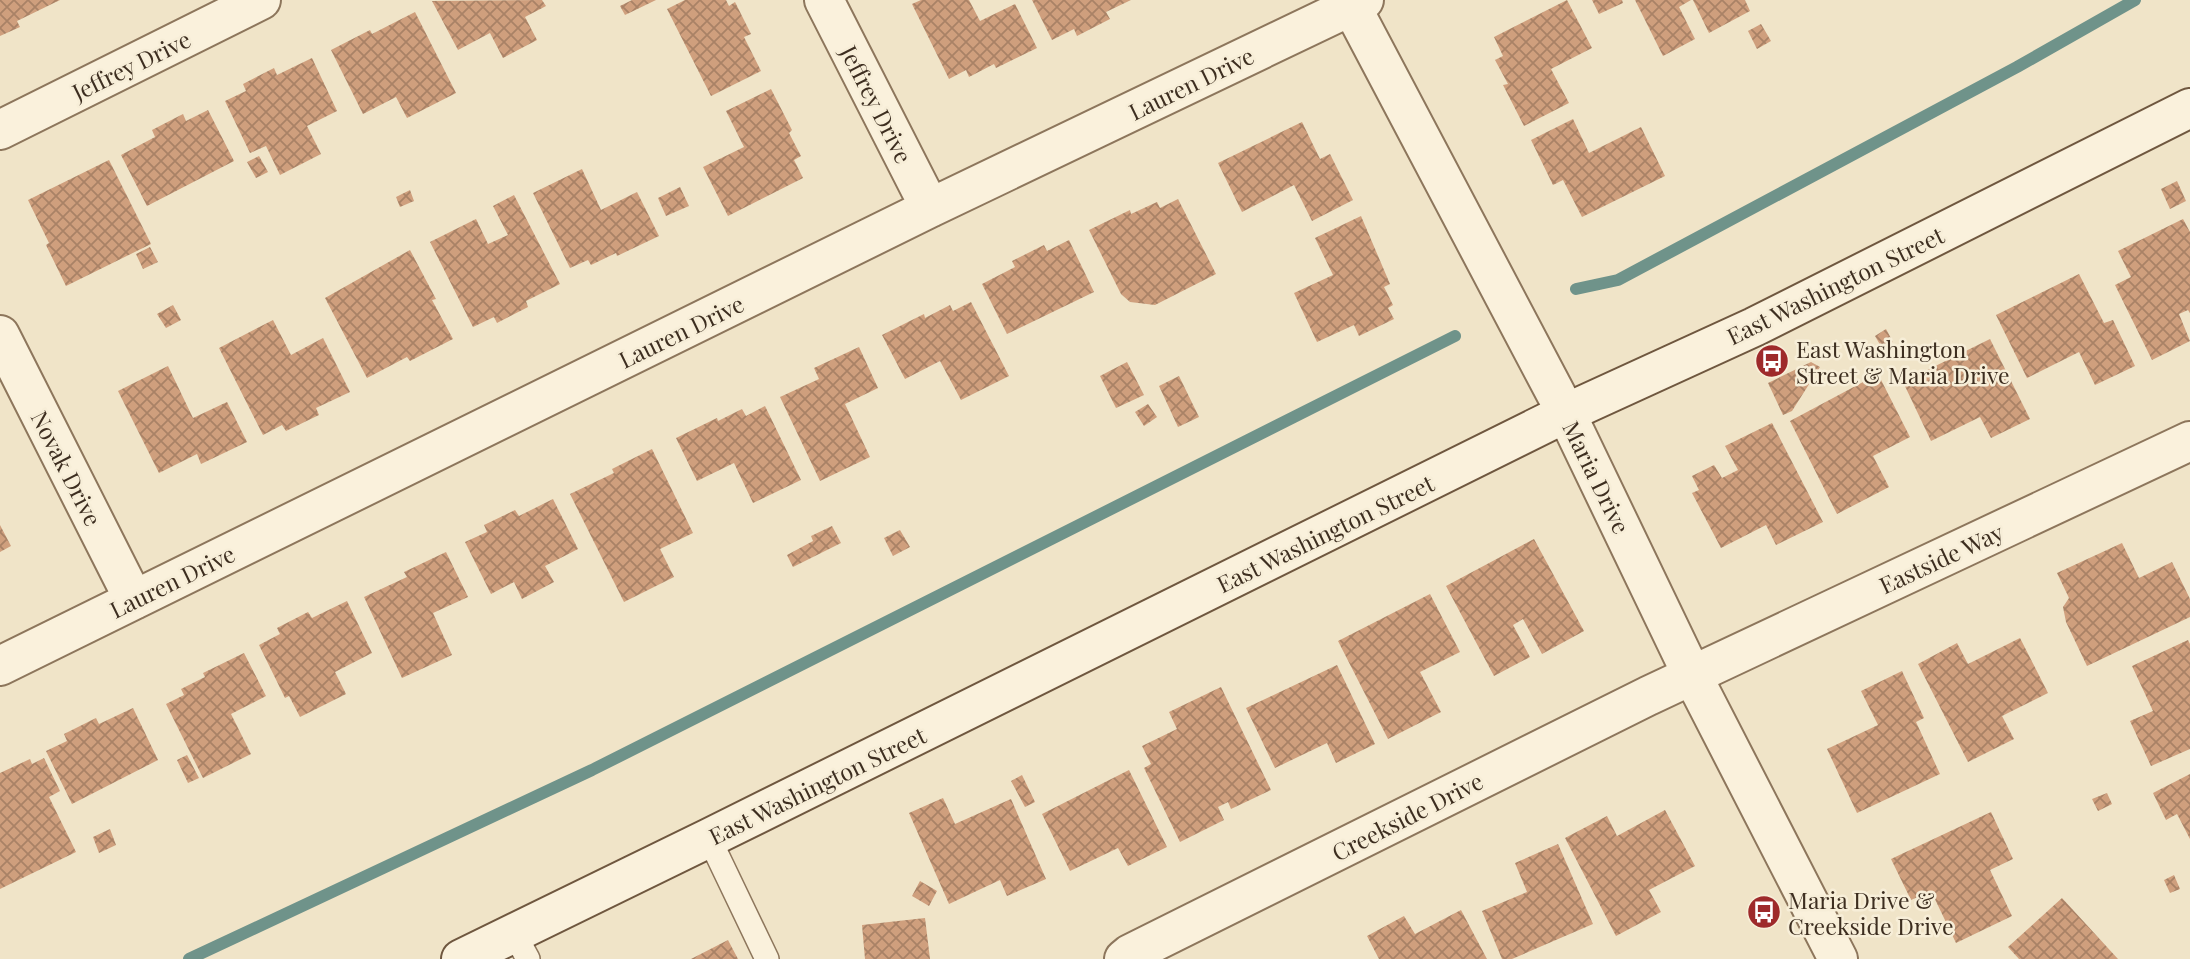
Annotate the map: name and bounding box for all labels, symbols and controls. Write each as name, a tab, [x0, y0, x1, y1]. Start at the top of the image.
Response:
street label: Jeffrey Drive	[66, 23, 195, 107]
street label: Jeffrey Drive	[834, 39, 920, 168]
street label: Lauren Drive	[1123, 39, 1259, 127]
street label: East Washington Street	[1721, 219, 1949, 351]
street label: Lauren Drive	[613, 287, 749, 375]
place label: East Washington Street & Maria Drive	[1796, 333, 2010, 390]
bus stop icon: East Washington Street & Maria Drive	[1753, 342, 1791, 380]
street label: Novak Drive	[25, 405, 109, 531]
street label: Maria Drive	[1556, 416, 1638, 538]
street label: East Washington Street	[1211, 467, 1439, 599]
street label: Eastside Way	[1874, 516, 2008, 600]
street label: Lauren Drive	[104, 537, 240, 625]
street label: East Washington Street	[703, 719, 931, 851]
street label: Creekside Drive	[1326, 765, 1488, 867]
place label: Maria Drive & Creekside Drive	[1788, 884, 1954, 941]
bus stop icon: Maria Drive & Creekside Drive	[1745, 893, 1783, 931]

